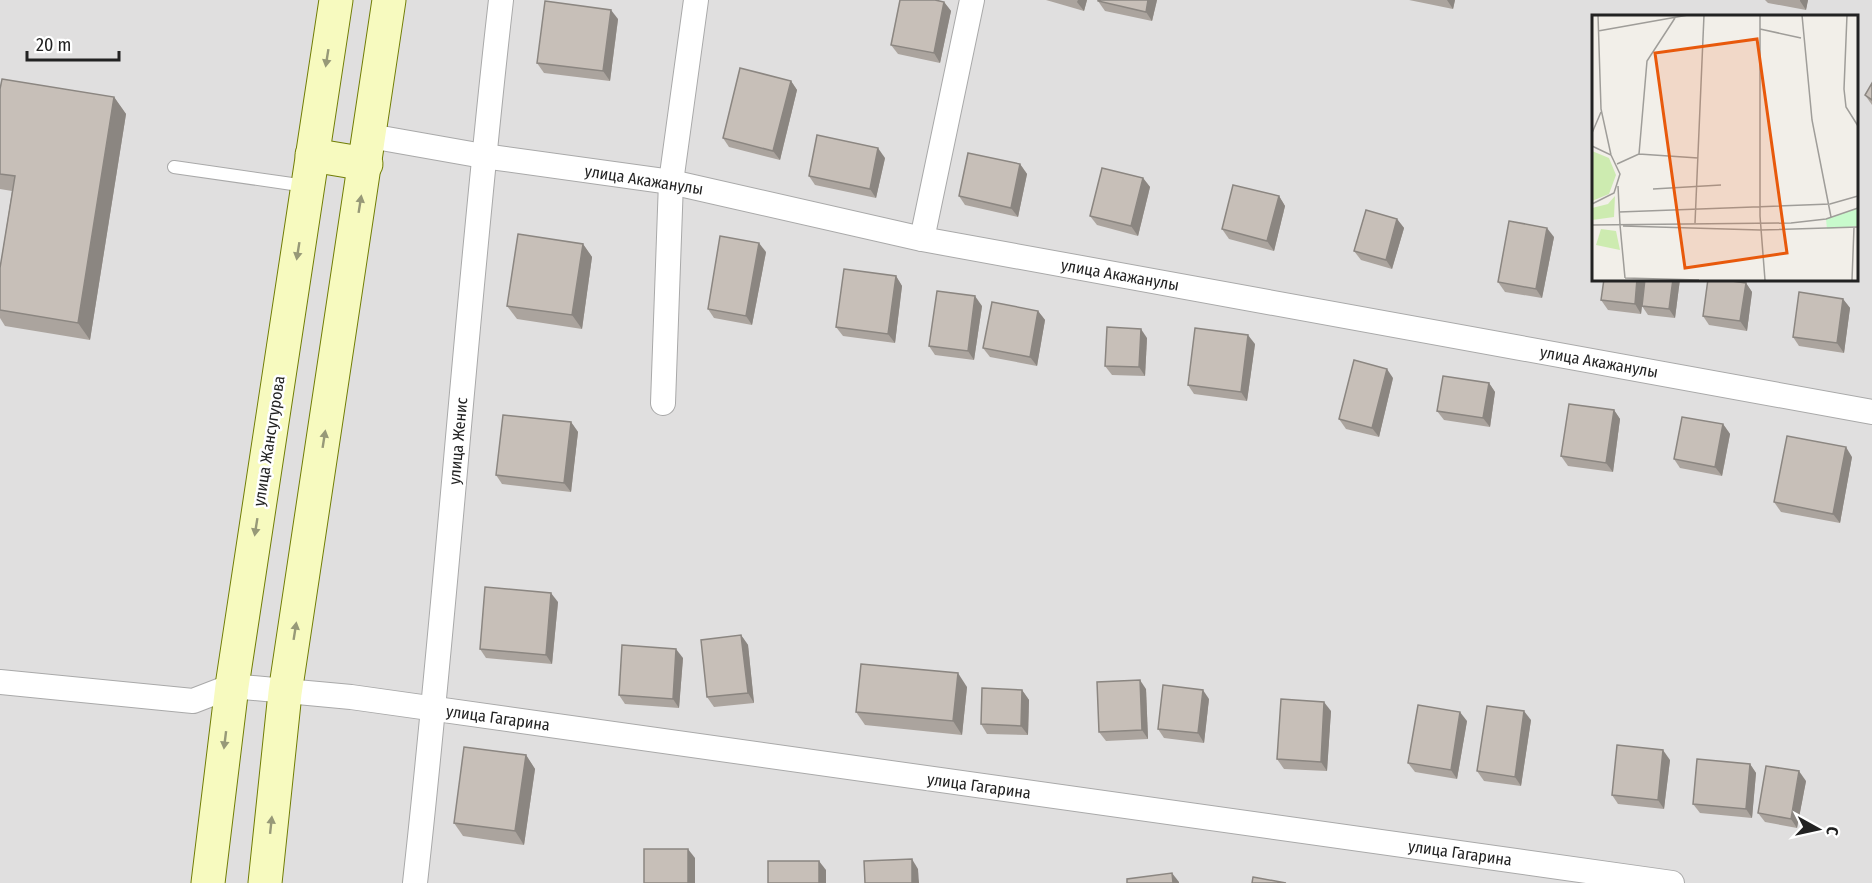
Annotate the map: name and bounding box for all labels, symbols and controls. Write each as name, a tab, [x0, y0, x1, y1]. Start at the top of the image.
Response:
inset map	[1592, 15, 1857, 280]
scale bar	[27, 24, 118, 62]
text: 20 m	[36, 34, 71, 56]
one-way arrow	[323, 48, 332, 67]
street label: улица Акажанулы	[583, 161, 705, 199]
one-way arrow	[355, 195, 364, 214]
one-way arrow	[293, 241, 302, 260]
street label: улица Акажанулы	[1059, 255, 1181, 295]
street label: улица Акажанулы	[1538, 342, 1660, 382]
street label: улица Жансугурова	[249, 374, 289, 508]
street label: улица Женис	[445, 397, 471, 485]
one-way arrow	[320, 429, 329, 448]
one-way arrow	[252, 517, 261, 536]
one-way arrow	[290, 622, 299, 641]
street label: улица Гагарина	[445, 701, 551, 735]
one-way arrow	[221, 731, 230, 750]
street label: улица Гагарина	[926, 769, 1032, 803]
north arrow	[1788, 799, 1848, 859]
one-way arrow	[266, 815, 276, 834]
text: С	[1822, 826, 1842, 837]
street label: улица Гагарина	[1407, 836, 1513, 870]

